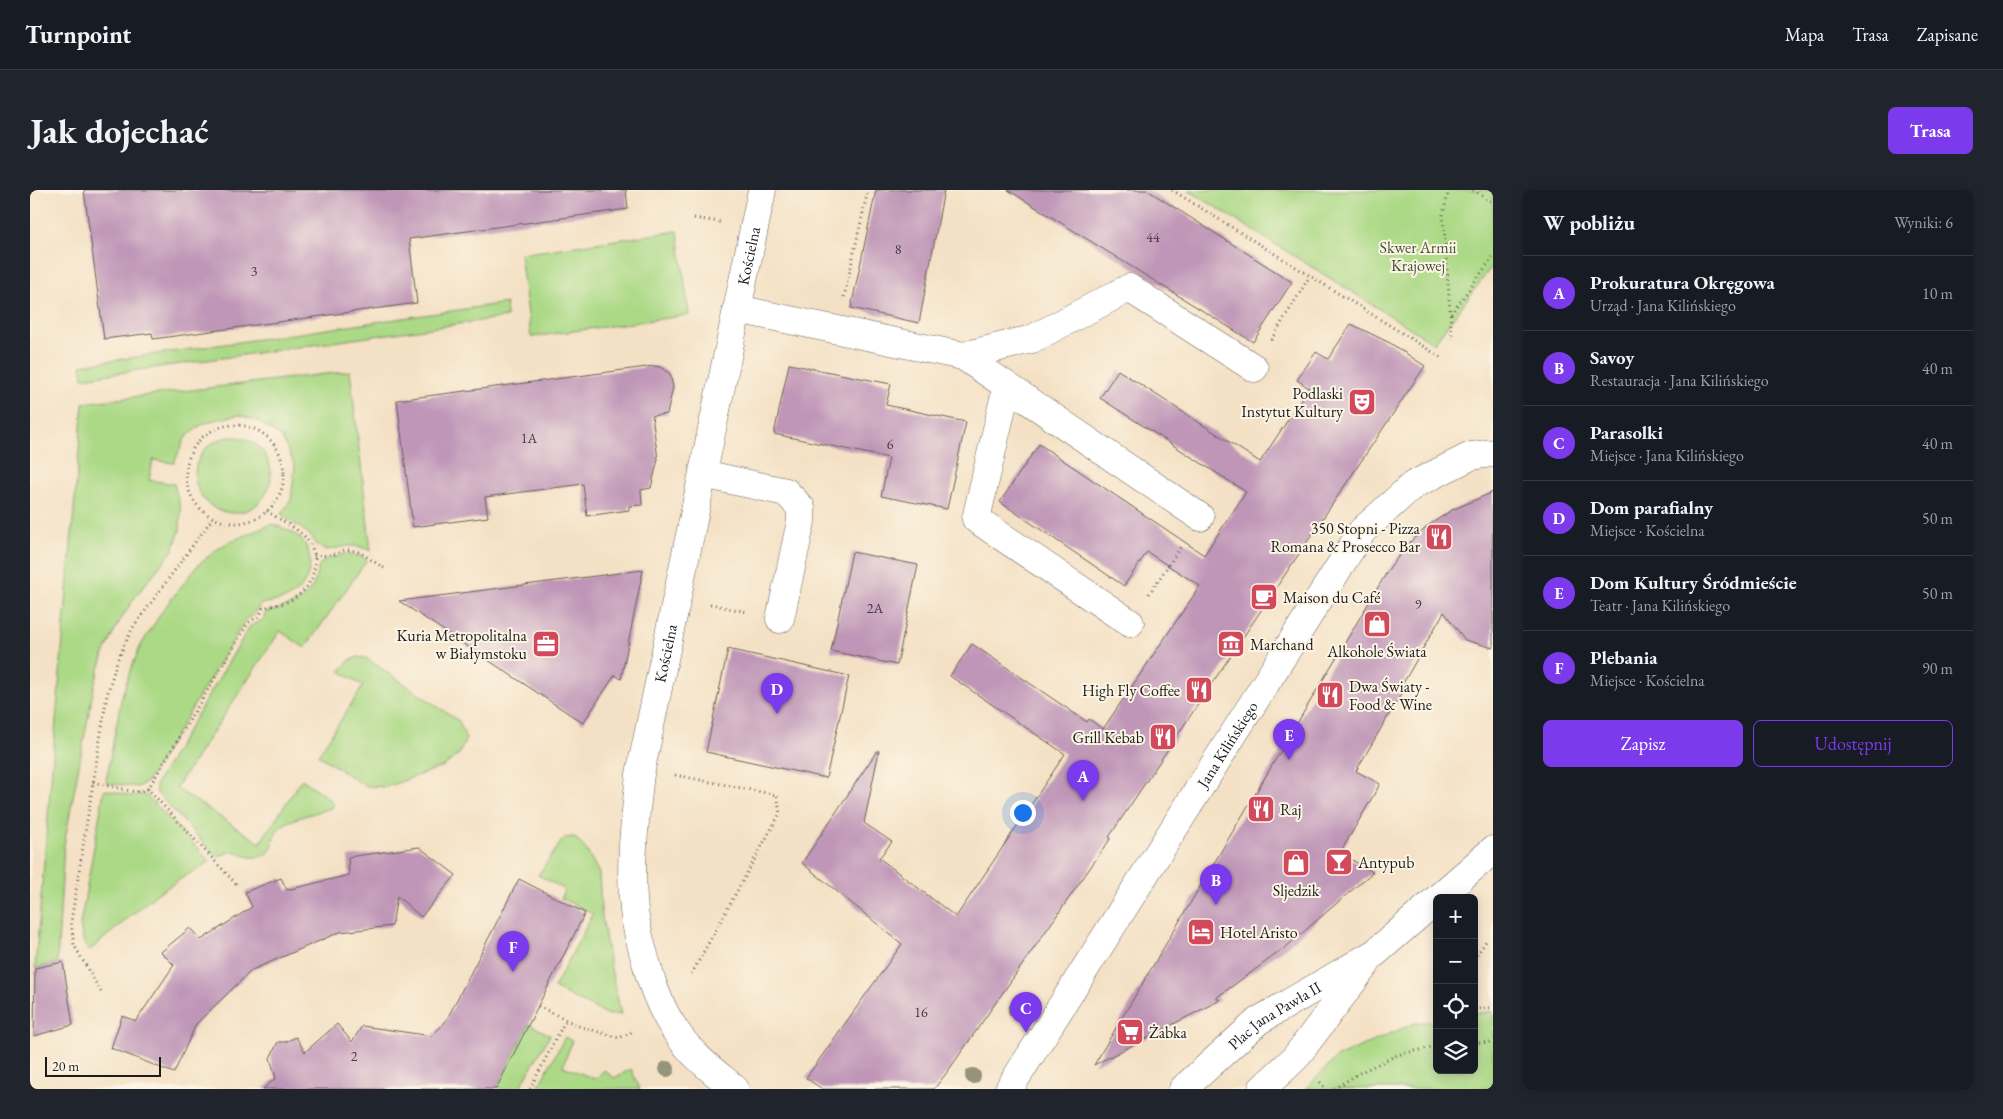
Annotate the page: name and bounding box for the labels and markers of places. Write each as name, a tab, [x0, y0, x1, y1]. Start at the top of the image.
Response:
place label: Podlaski Instytut Kultury	[1241, 383, 1344, 422]
theatre icon: Podlaski Instytut Kultury	[1347, 387, 1377, 417]
place label: 350 Stopni - Pizza Romana & Prosecco Bar	[1271, 518, 1421, 557]
restaurant icon: 350 Stopni - Pizza Romana & Prosecco Bar	[1424, 522, 1454, 552]
cafe icon: Maison du Café	[1249, 582, 1279, 612]
place label: Maison du Café	[1283, 587, 1381, 608]
shop icon: Alkohole Świata	[1362, 609, 1392, 639]
place label: Kuria Metropolitalna w Białymstoku	[396, 625, 528, 664]
office icon: Kuria Metropolitalna w Białymstoku	[531, 629, 561, 659]
museum icon: Marchand	[1216, 629, 1246, 659]
place label: Marchand	[1250, 634, 1314, 655]
place label: Alkohole Świata	[1326, 641, 1427, 662]
pin: D	[761, 673, 793, 714]
restaurant icon: High Fly Coffee	[1184, 675, 1214, 705]
place label: Dwa Światy - Food & Wine	[1349, 676, 1432, 715]
place label: High Fly Coffee	[1082, 680, 1180, 701]
restaurant icon: Dwa Światy - Food & Wine	[1315, 680, 1345, 710]
pin: E	[1273, 719, 1305, 760]
restaurant icon: Grill Kebab	[1148, 722, 1178, 752]
place label: Grill Kebab	[1073, 727, 1144, 748]
pin: A	[1067, 760, 1099, 801]
restaurant icon: Raj	[1246, 794, 1276, 824]
place label: Raj	[1280, 799, 1301, 820]
bar icon: Antypub	[1324, 847, 1354, 877]
shop icon: Sljedzik	[1281, 848, 1311, 878]
place label: Antypub	[1357, 852, 1415, 873]
pin: B	[1200, 864, 1232, 905]
place label: Sljedzik	[1273, 880, 1320, 901]
hotel icon: Hotel Aristo	[1186, 917, 1216, 947]
place label: Hotel Aristo	[1220, 922, 1298, 943]
pin: F	[497, 931, 529, 972]
pin: C	[1010, 992, 1042, 1033]
supermarket icon: Żabka	[1115, 1017, 1145, 1047]
place label: Żabka	[1149, 1022, 1188, 1043]

